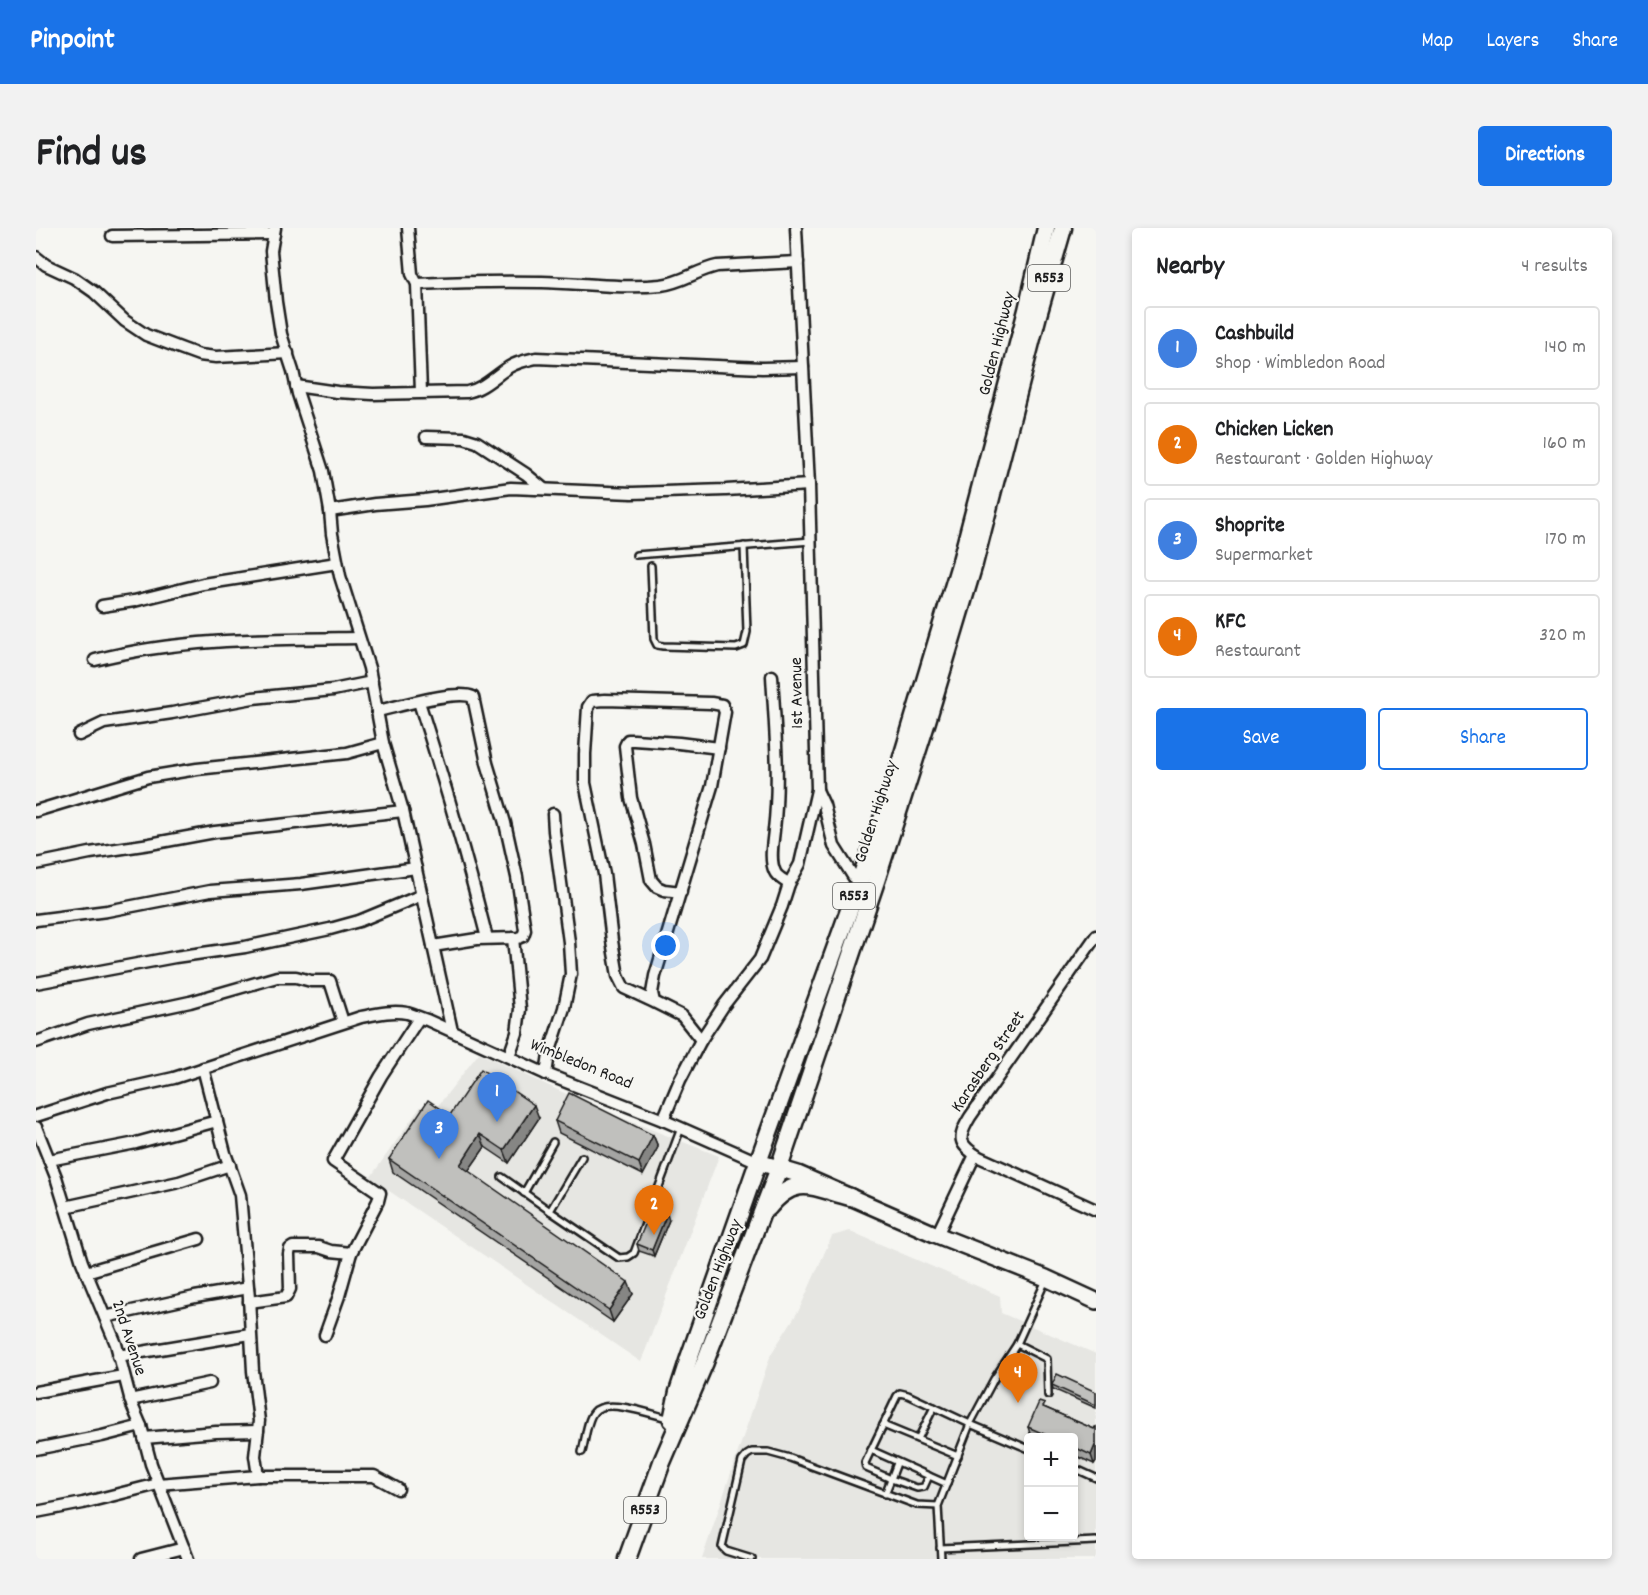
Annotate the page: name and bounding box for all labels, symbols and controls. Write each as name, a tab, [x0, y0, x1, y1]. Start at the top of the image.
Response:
text: Pinpoint	[30, 22, 115, 62]
text: Map	[1422, 27, 1453, 57]
text: Layers	[1486, 27, 1539, 57]
text: Share	[1572, 27, 1618, 57]
text: Find us	[36, 126, 147, 186]
button: Directions	[1478, 126, 1612, 186]
text: Nearby	[1156, 249, 1224, 286]
text: 4 results	[1521, 253, 1588, 281]
road number: R553	[1028, 265, 1070, 291]
street label: Golden Highway	[973, 289, 1023, 399]
text: Cashbuild	[1215, 319, 1294, 350]
text: 1	[1175, 334, 1180, 362]
text: 140 m	[1544, 334, 1586, 362]
text: Shop · Wimbledon Road	[1215, 350, 1385, 378]
text: Chicken Licken	[1215, 415, 1333, 446]
text: 2	[1173, 430, 1182, 458]
text: 160 m	[1543, 430, 1586, 458]
text: Restaurant · Golden Highway	[1215, 446, 1432, 474]
text: Shoprite	[1215, 511, 1285, 542]
text: 3	[1173, 526, 1182, 554]
text: 170 m	[1545, 526, 1586, 554]
text: Supermarket	[1215, 542, 1313, 570]
text: KFC	[1215, 607, 1246, 638]
text: 4	[1173, 622, 1182, 650]
text: 320 m	[1539, 622, 1586, 650]
text: Restaurant	[1215, 638, 1301, 666]
street label: 1st Avenue	[785, 657, 811, 729]
button: Save	[1156, 708, 1366, 770]
button: Share	[1378, 708, 1588, 770]
street label: Golden Highway	[849, 757, 906, 866]
road number: R553	[833, 883, 875, 909]
your location	[651, 931, 680, 960]
street label: Karasberg Street	[946, 1006, 1032, 1118]
street label: Wimbledon Road	[526, 1033, 636, 1097]
pin: 1	[478, 1072, 516, 1122]
pin: 3	[420, 1110, 458, 1159]
pin: 2	[634, 1186, 674, 1235]
street label: Golden Highway	[688, 1215, 750, 1324]
street label: 2nd Avenue	[104, 1297, 152, 1379]
pin: 4	[998, 1354, 1038, 1403]
map controls	[1024, 1433, 1078, 1541]
button: +	[1024, 1433, 1078, 1487]
button: −	[1024, 1487, 1078, 1541]
road number: R553	[624, 1497, 666, 1523]

